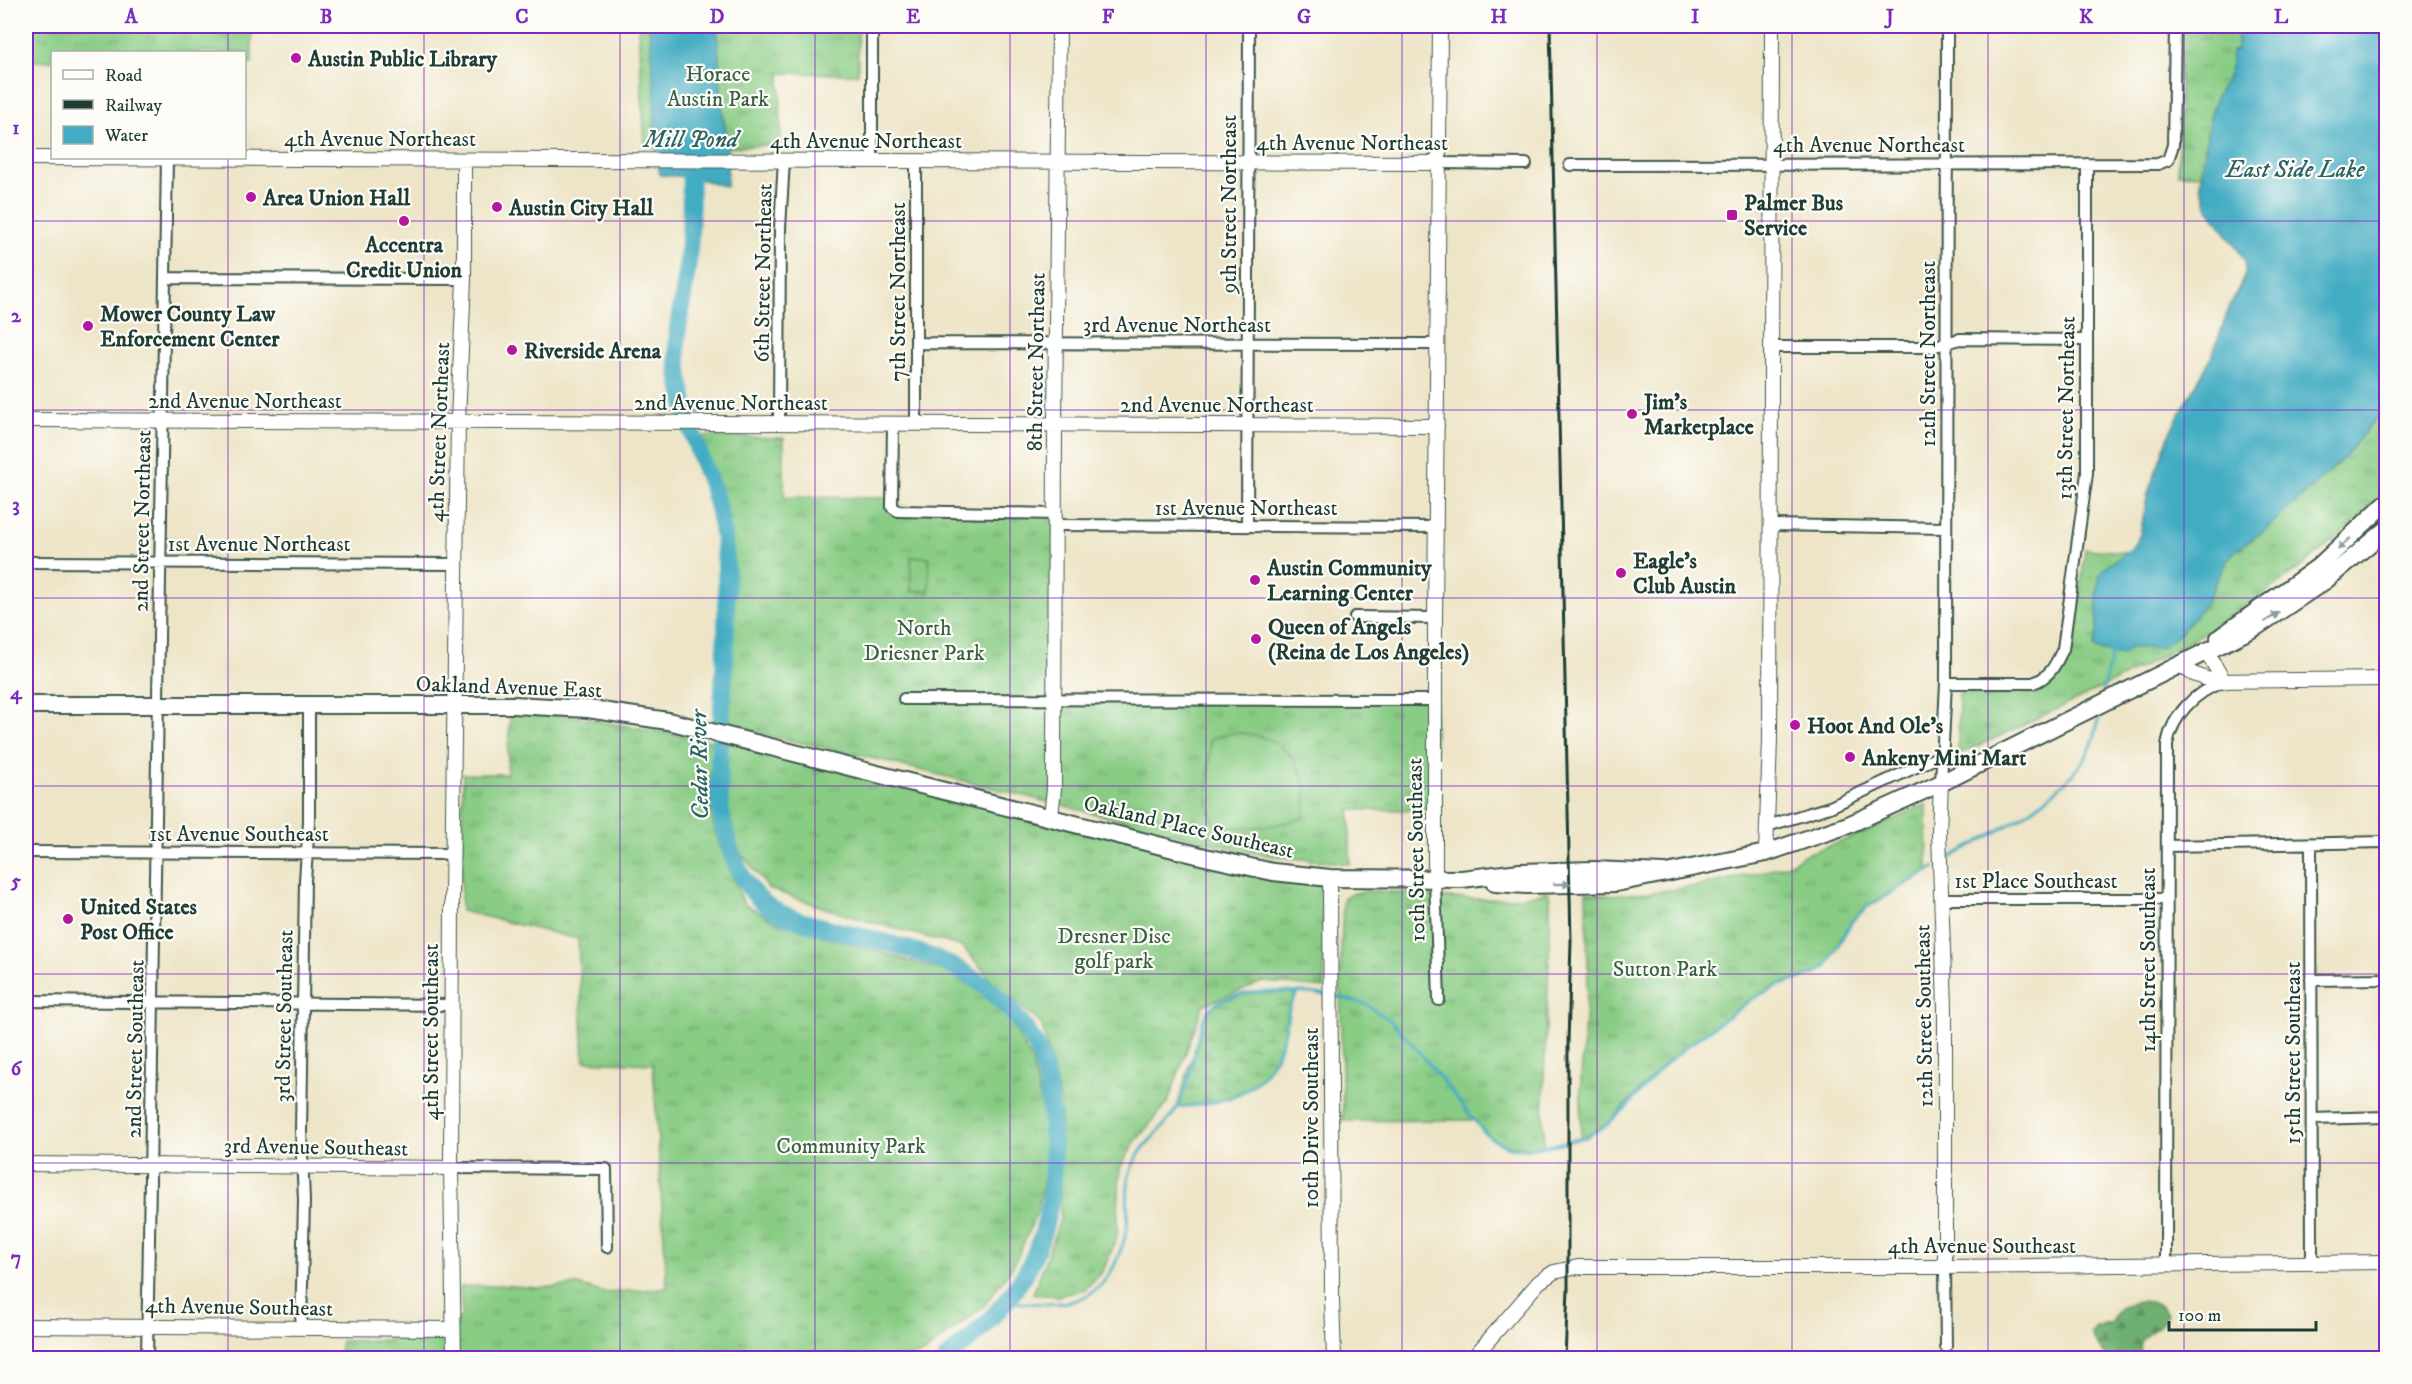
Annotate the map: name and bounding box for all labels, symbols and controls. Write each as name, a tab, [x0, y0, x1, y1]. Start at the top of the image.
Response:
text: A	[124, 5, 139, 30]
text: B	[320, 5, 332, 30]
text: C	[515, 5, 529, 30]
text: D	[710, 5, 725, 30]
text: E	[906, 5, 920, 30]
text: F	[1102, 5, 1115, 30]
text: G	[1297, 5, 1311, 30]
text: H	[1491, 5, 1508, 30]
text: I	[1691, 5, 1699, 30]
text: J	[1884, 5, 1894, 30]
text: K	[2079, 5, 2094, 30]
text: L	[2274, 5, 2289, 30]
place label: Austin Public Library	[307, 46, 497, 73]
legend	[51, 51, 246, 159]
marker: Austin Public Library	[289, 51, 303, 65]
park label: Horace Austin Park	[667, 61, 769, 113]
text: Road	[105, 65, 142, 87]
text: Railway	[105, 95, 163, 117]
street label: 9th Street Northeast	[1216, 115, 1243, 294]
text: 1	[12, 116, 20, 141]
text: Water	[104, 125, 148, 147]
water label: Mill Pond	[642, 125, 742, 155]
street label: 4th Avenue Northeast	[284, 126, 476, 153]
street label: 4th Avenue Northeast	[770, 128, 962, 155]
street label: 4th Avenue Northeast	[1256, 130, 1448, 157]
street label: 4th Avenue Northeast	[1773, 132, 1965, 159]
water label: East Side Lake	[2224, 155, 2365, 185]
street label: 6th Street Northeast	[748, 183, 779, 363]
place label: Area Union Hall	[262, 185, 410, 212]
marker: Area Union Hall	[244, 190, 258, 204]
place label: Palmer Bus Service	[1744, 190, 1844, 242]
place label: Austin City Hall	[508, 195, 654, 222]
marker: Austin City Hall	[490, 200, 504, 214]
street label: 7th Street Northeast	[885, 202, 912, 382]
marker: Palmer Bus Service	[1725, 208, 1739, 222]
marker: Accentra Credit Union	[397, 214, 411, 228]
place label: Accentra Credit Union	[346, 232, 463, 284]
street label: 12th Street Northeast	[1915, 261, 1942, 447]
street label: 8th Street Northeast	[1021, 272, 1052, 452]
place label: Mower County Law Enforcement Center	[100, 301, 280, 353]
text: 2	[11, 304, 22, 329]
street label: 3rd Avenue Northeast	[1083, 312, 1271, 339]
street label: 13th Street Northeast	[2051, 316, 2082, 500]
marker: Mower County Law Enforcement Center	[81, 319, 95, 333]
place label: Riverside Arena	[524, 338, 662, 365]
street label: 4th Street Northeast	[423, 341, 456, 523]
marker: Riverside Arena	[505, 343, 519, 357]
street label: 2nd Avenue Northeast	[148, 388, 342, 415]
place label: Jim's Marketplace	[1641, 389, 1754, 441]
street label: 2nd Avenue Northeast	[634, 390, 828, 417]
street label: 2nd Avenue Northeast	[1120, 392, 1314, 419]
marker: Jim's Marketplace	[1625, 407, 1639, 421]
street label: 2nd Street Northeast	[127, 430, 158, 612]
text: 3	[12, 493, 20, 518]
street label: 1st Avenue Northeast	[1154, 495, 1338, 522]
street label: 1st Avenue Northeast	[167, 531, 351, 558]
one-way arrow	[2337, 537, 2352, 550]
place label: Eagle's Club Austin	[1633, 548, 1737, 600]
place label: Austin Community Learning Center	[1266, 555, 1432, 607]
marker: Eagle's Club Austin	[1614, 566, 1628, 580]
marker: Austin Community Learning Center	[1248, 573, 1262, 587]
one-way arrow	[2263, 612, 2280, 623]
place label: Queen of Angels (Reina de Los Angeles)	[1268, 614, 1469, 666]
park label: North Driesner Park	[863, 615, 985, 667]
marker: Queen of Angels (Reina de Los Angeles)	[1249, 632, 1263, 646]
street label: Oakland Avenue East	[415, 671, 603, 704]
text: 4	[10, 681, 23, 706]
water label: Cedar River	[684, 707, 716, 820]
place label: Hoot And Ole's	[1807, 713, 1944, 740]
marker: Hoot And Ole's	[1788, 718, 1802, 732]
place label: Ankeny Mini Mart	[1861, 745, 2026, 772]
marker: Ankeny Mini Mart	[1843, 750, 1857, 764]
street label: 10th Street Southeast	[1401, 758, 1432, 942]
street label: Oakland Place Southeast	[1081, 790, 1296, 865]
street label: 1st Avenue Southeast	[149, 821, 329, 848]
street label: 14th Street Southeast	[2135, 867, 2162, 1053]
street label: 1st Place Southeast	[1954, 868, 2118, 895]
text: 5	[10, 869, 21, 894]
one-way arrow	[1552, 880, 1571, 889]
place label: United States Post Office	[80, 894, 198, 946]
marker: United States Post Office	[61, 912, 75, 926]
park label: Dresner Disc golf park	[1057, 923, 1171, 975]
street label: 12th Street Southeast	[1909, 924, 1940, 1108]
street label: 3rd Street Southeast	[269, 929, 300, 1103]
street label: 4th Street Southeast	[418, 944, 445, 1120]
park label: Sutton Park	[1613, 956, 1717, 983]
street label: 2nd Street Southeast	[120, 959, 151, 1139]
street label: 15th Street Southeast	[2280, 961, 2307, 1145]
street label: 10th Drive Southeast	[1298, 1027, 1325, 1209]
text: 6	[11, 1057, 23, 1082]
street label: 3rd Avenue Southeast	[224, 1132, 408, 1163]
park label: Community Park	[776, 1133, 926, 1160]
street label: 4th Avenue Southeast	[1888, 1233, 2076, 1260]
text: 7	[11, 1246, 21, 1271]
street label: 4th Avenue Southeast	[145, 1292, 333, 1323]
scale bar	[2169, 1294, 2316, 1332]
text: 100 m	[2178, 1305, 2221, 1327]

